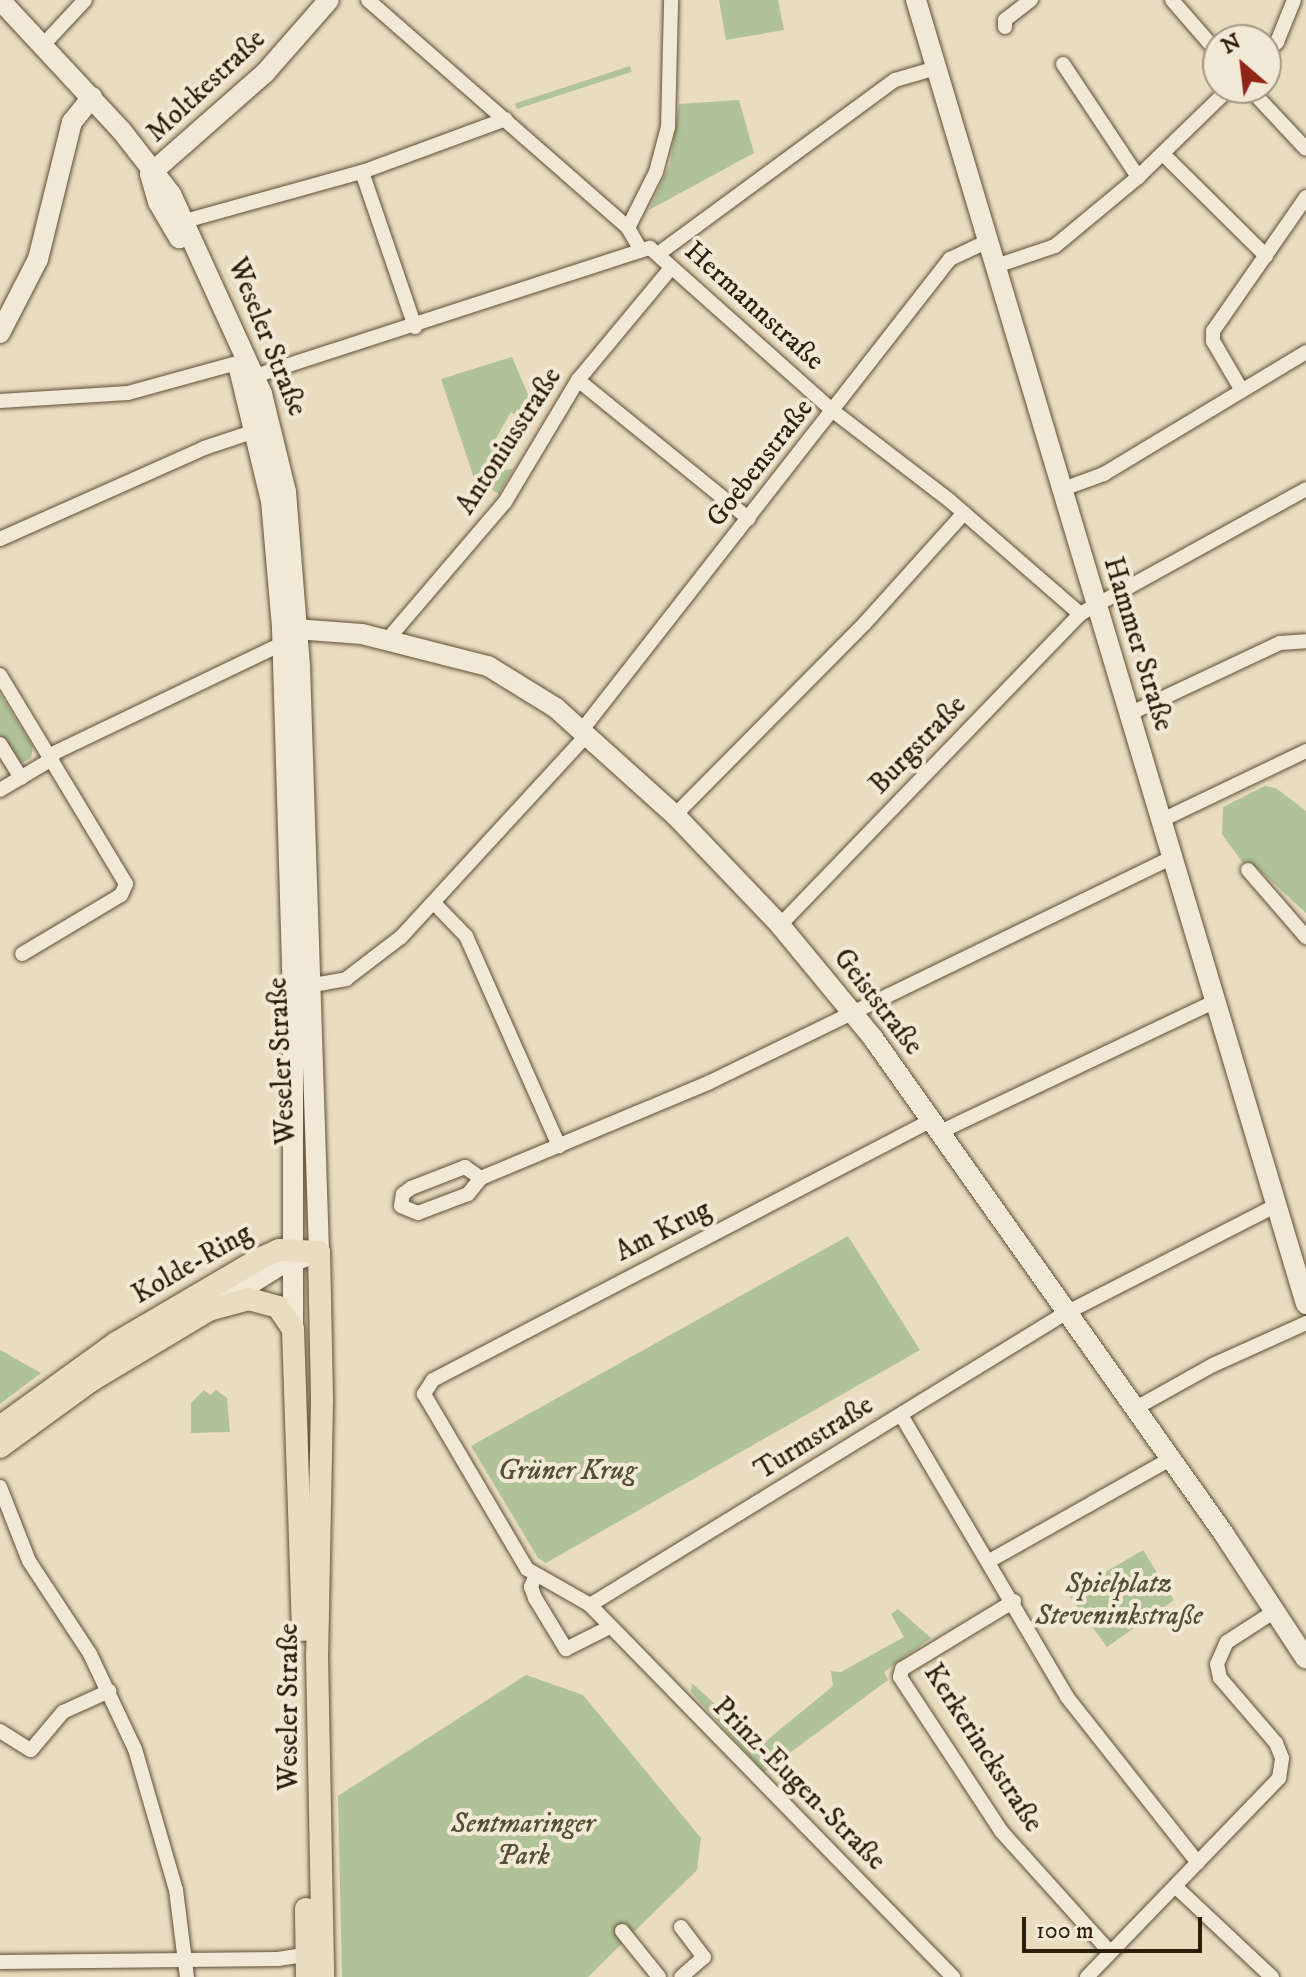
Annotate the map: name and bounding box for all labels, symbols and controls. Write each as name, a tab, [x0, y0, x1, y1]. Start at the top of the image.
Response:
street label: Moltkestraße	[140, 22, 272, 150]
north arrow	[1202, 24, 1282, 104]
text: N	[1217, 28, 1246, 60]
street label: Hermannstraße	[677, 234, 831, 378]
street label: Weseler Straße	[220, 253, 314, 421]
street label: Antoniusstraße	[449, 361, 569, 521]
street label: Goebenstraße	[700, 392, 820, 534]
street label: Hammer Straße	[1096, 553, 1180, 735]
street label: Burgstraße	[863, 689, 973, 801]
street label: Geiststraße	[826, 942, 930, 1062]
street label: Weseler Straße	[261, 976, 303, 1146]
street label: Am Krug	[610, 1193, 716, 1269]
street label: Kolde-Ring	[126, 1216, 258, 1312]
street label: Turmstraße	[749, 1388, 879, 1488]
park label: Grüner Krug	[498, 1454, 636, 1488]
park label: Spielplatz Steveninkstraße	[1035, 1567, 1203, 1633]
street label: Weseler Straße	[272, 1623, 306, 1791]
street label: Kerkerinckstraße	[916, 1658, 1050, 1838]
street label: Prinz-Eugen-Straße	[705, 1690, 893, 1878]
park label: Sentmaringer Park	[451, 1807, 595, 1873]
scale bar	[1026, 1901, 1206, 1951]
text: 100 m	[1036, 1916, 1094, 1946]

